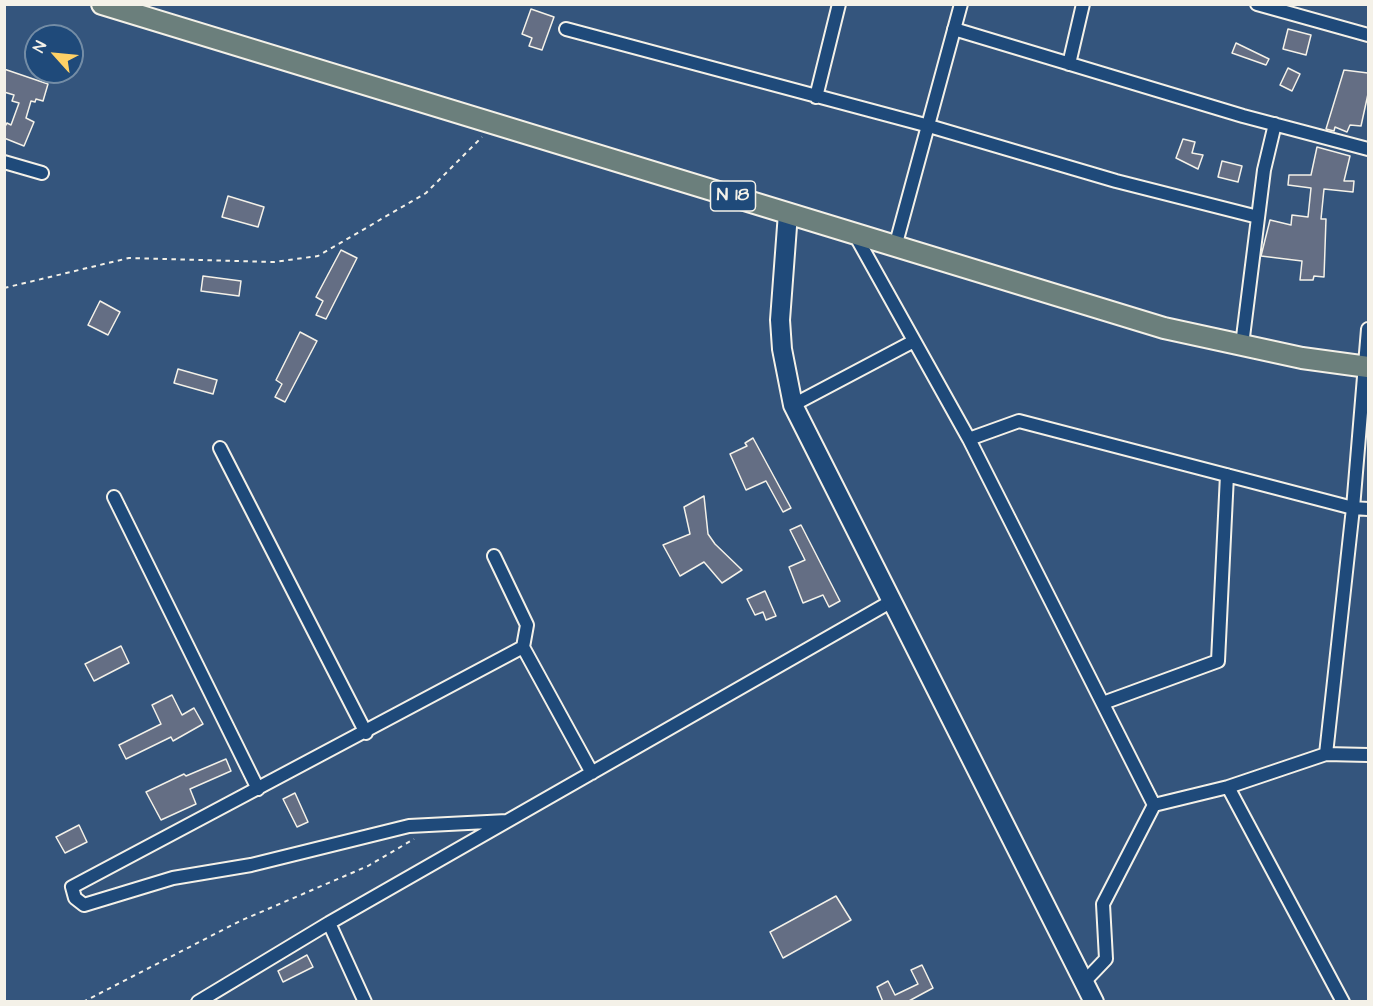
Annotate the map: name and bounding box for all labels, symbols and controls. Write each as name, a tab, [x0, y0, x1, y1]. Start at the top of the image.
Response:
north arrow	[24, 24, 84, 84]
text: N	[28, 37, 52, 56]
road number: N 18	[710, 181, 756, 211]

